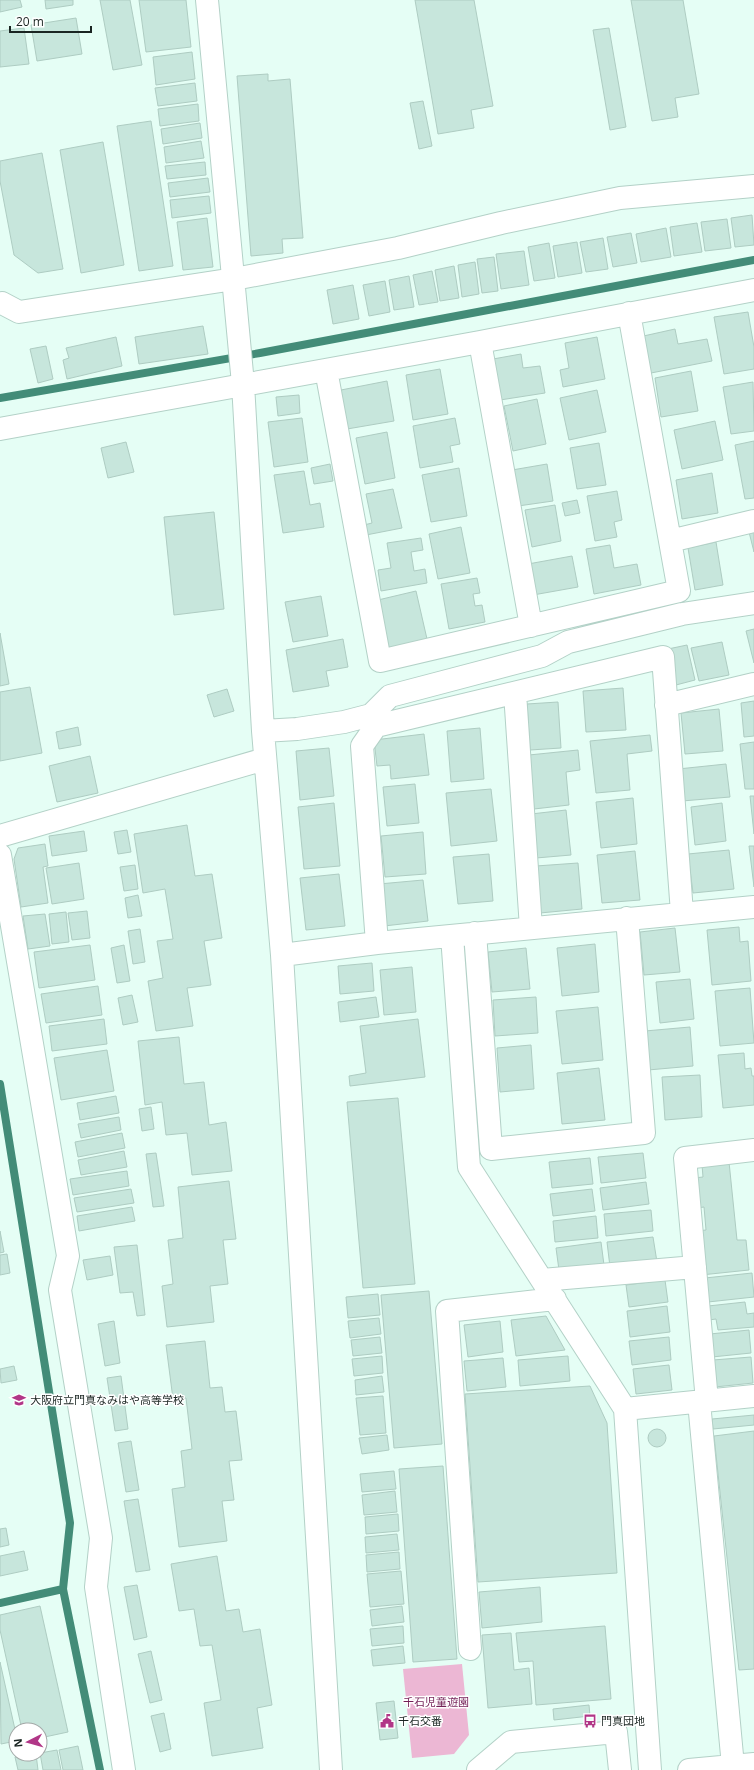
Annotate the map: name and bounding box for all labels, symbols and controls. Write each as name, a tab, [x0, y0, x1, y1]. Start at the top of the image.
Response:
scale bar	[10, 8, 91, 34]
text: 20 m	[16, 13, 44, 30]
school or university icon: 大阪府立門真なみはや高等学校	[11, 1392, 27, 1408]
place label: 大阪府立門真なみはや高等学校	[30, 1392, 184, 1407]
park label: 千石児童遊園	[403, 1694, 469, 1709]
public building icon: 千石交番	[379, 1713, 395, 1729]
place label: 千石交番	[398, 1713, 442, 1728]
bus stop icon: 門真団地	[582, 1713, 598, 1729]
place label: 門真団地	[601, 1713, 645, 1728]
north arrow	[8, 1722, 48, 1762]
text: N	[10, 1738, 25, 1748]

